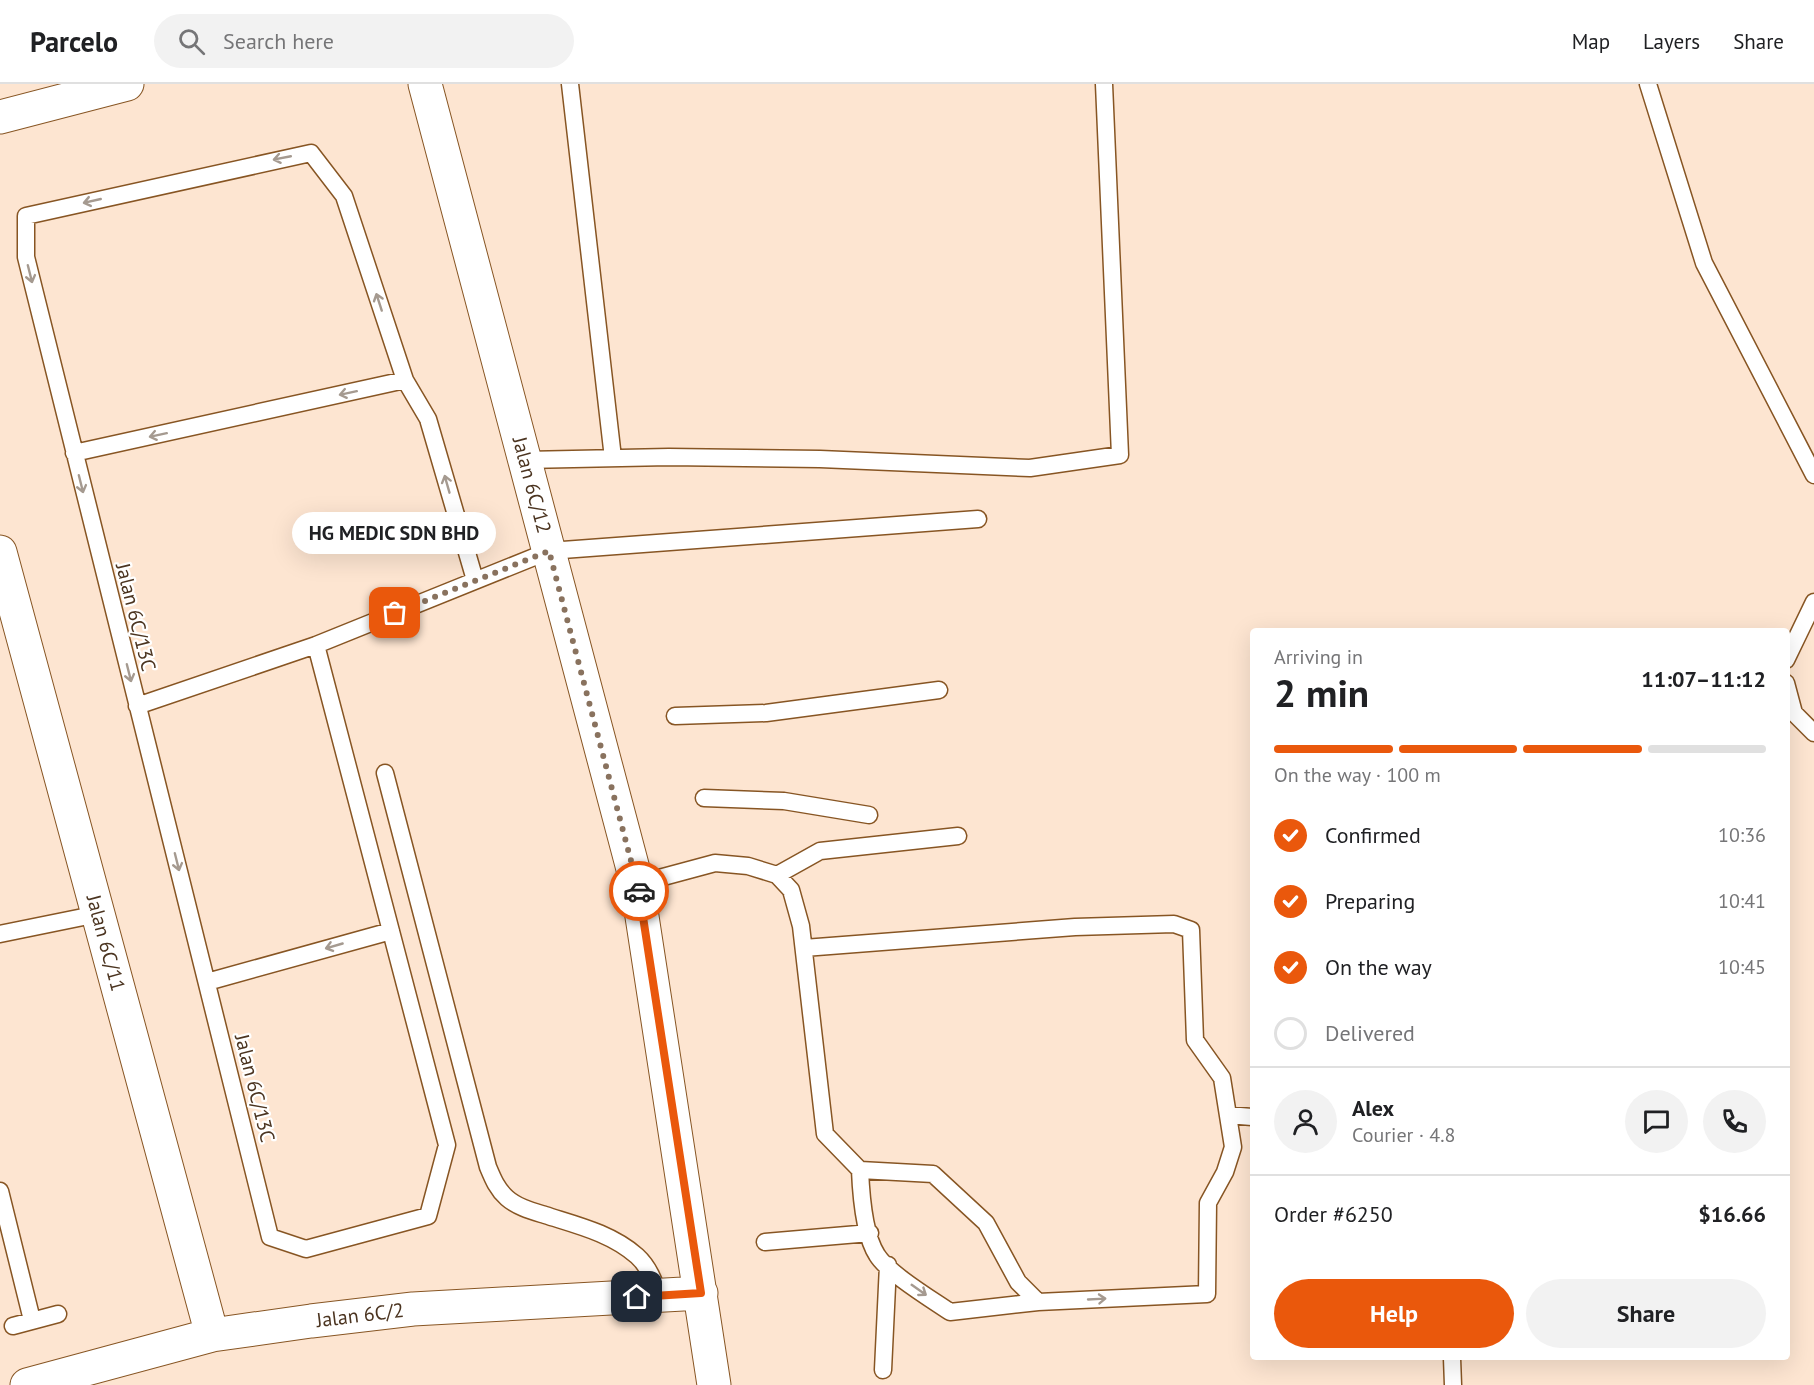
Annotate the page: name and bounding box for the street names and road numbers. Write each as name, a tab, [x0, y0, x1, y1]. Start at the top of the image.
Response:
street label: Jalan 6C/12	[506, 433, 557, 536]
street label: Jalan 6C/13C	[110, 559, 162, 674]
street label: Jalan 6C/11	[80, 891, 131, 994]
street label: Jalan 6C/13C	[229, 1030, 281, 1145]
street label: Jalan 6C/2	[314, 1297, 405, 1333]

